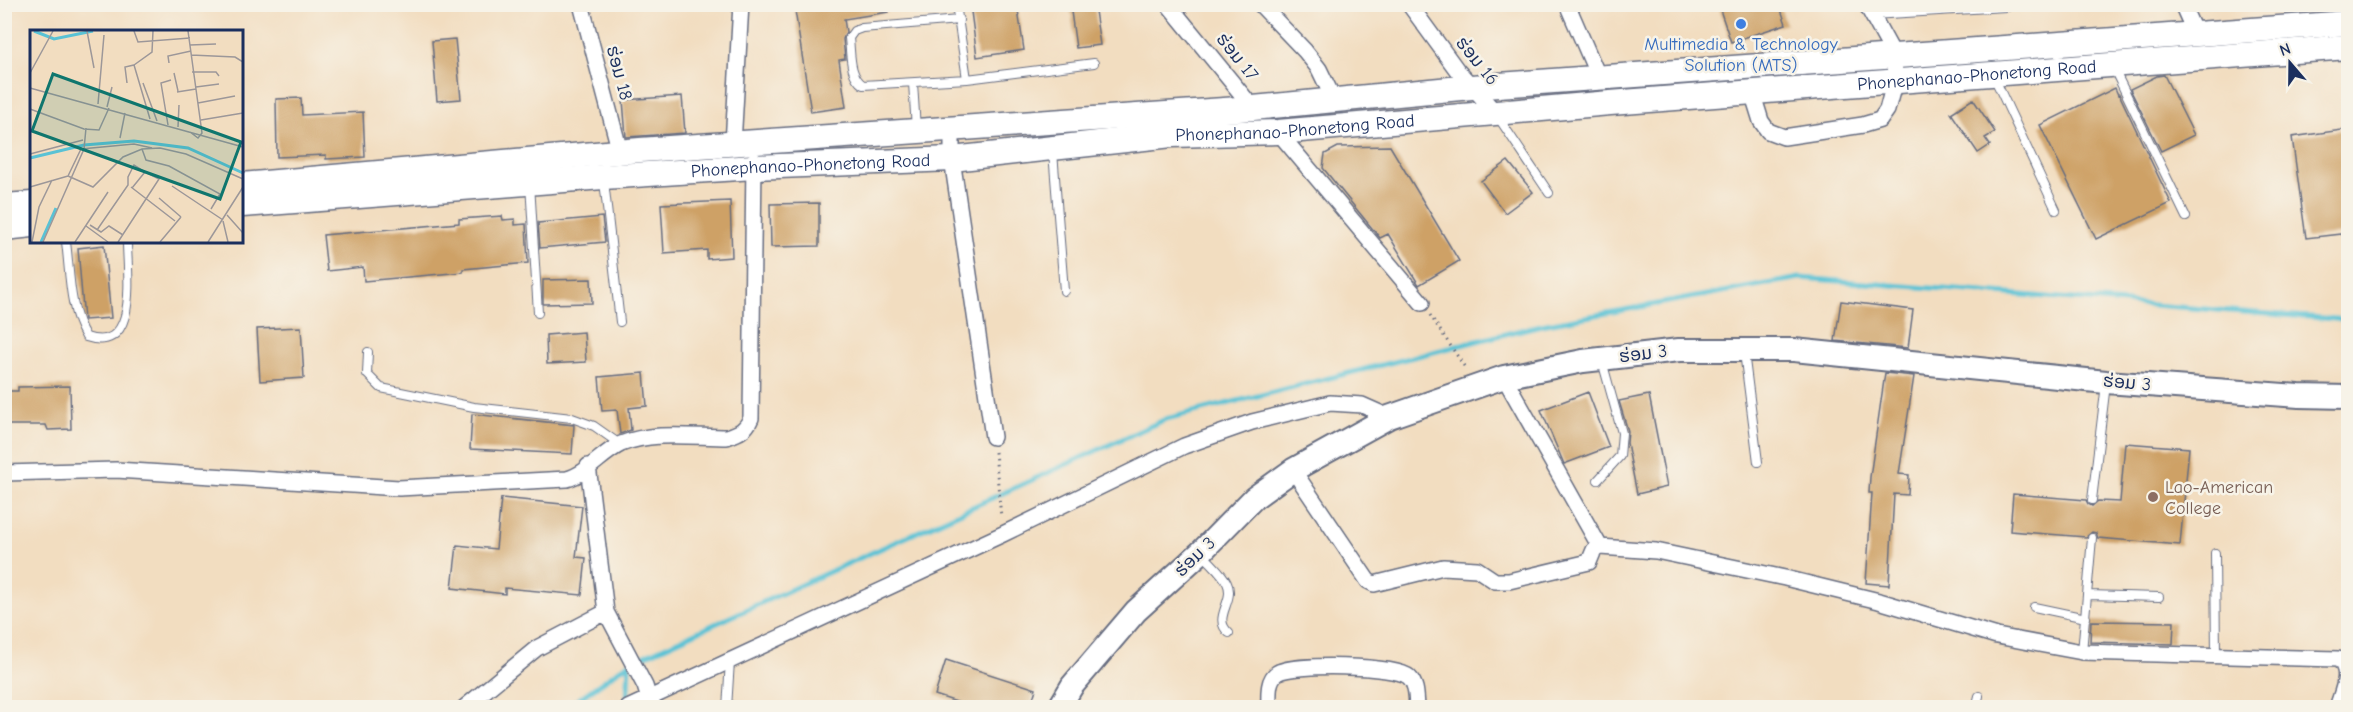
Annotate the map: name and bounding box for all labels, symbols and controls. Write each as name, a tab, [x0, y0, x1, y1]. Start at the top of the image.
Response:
marker: Multimedia & Technology Solution (MTS)	[1734, 17, 1748, 31]
street label: ຮ່ອມ 17	[1212, 29, 1263, 85]
inset map	[30, 30, 243, 243]
street label: ຮ່ອມ 16	[1451, 33, 1503, 89]
north arrow	[2260, 33, 2320, 93]
place label: Multimedia & Technology Solution (MTS)	[1644, 34, 1839, 76]
text: N	[2277, 40, 2293, 60]
street label: ຮ່ອມ 18	[602, 43, 636, 103]
street label: Phonephanao-Phonetong Road	[1856, 56, 2097, 95]
street label: Phonephanao-Phonetong Road	[1175, 110, 1415, 145]
street label: Phonephanao-Phonetong Road	[690, 149, 931, 182]
street label: ຮ່ອມ 3	[1618, 341, 1668, 367]
street label: ຮ່ອມ 3	[2102, 370, 2152, 396]
place label: Lao-American College	[2165, 477, 2273, 519]
marker: Lao-American College	[2146, 490, 2160, 504]
street label: ຮ່ອມ 3	[1170, 533, 1220, 581]

